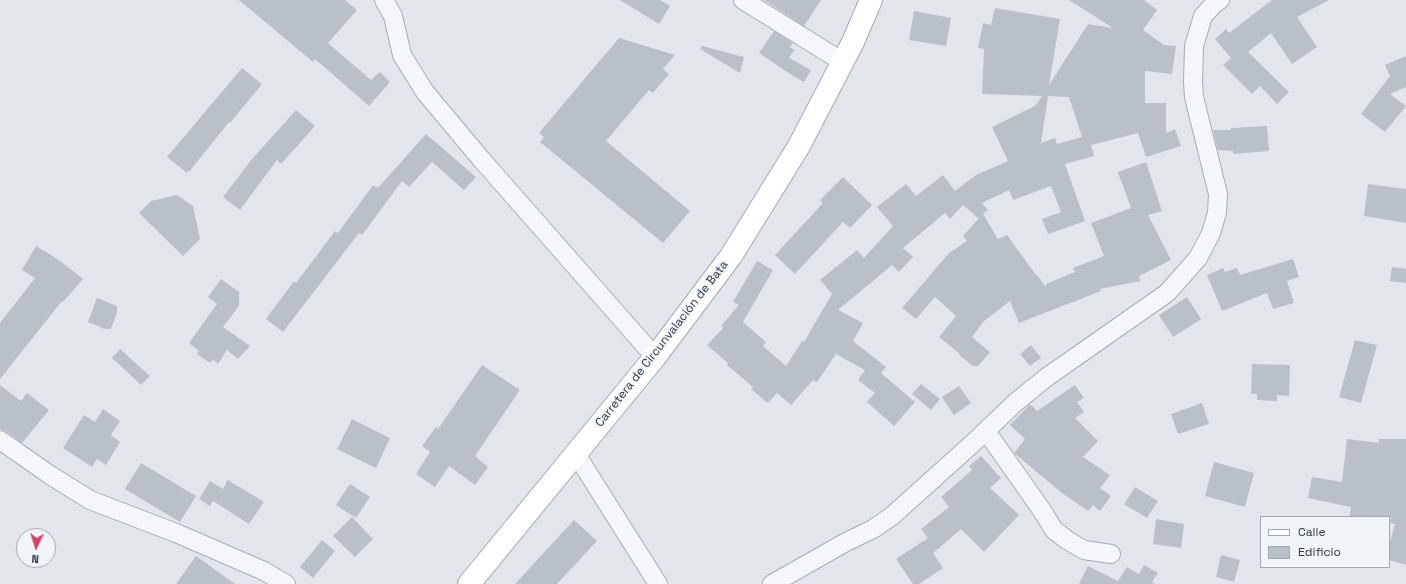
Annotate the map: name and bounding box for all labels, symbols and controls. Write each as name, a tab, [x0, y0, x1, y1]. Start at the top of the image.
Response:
street label: Carretera de Circunvalación de Bata	[593, 258, 731, 430]
legend	[1260, 516, 1390, 568]
text: Calle	[1298, 524, 1326, 540]
north arrow	[16, 528, 56, 568]
text: Edificio	[1298, 544, 1341, 560]
text: N	[31, 552, 39, 566]

